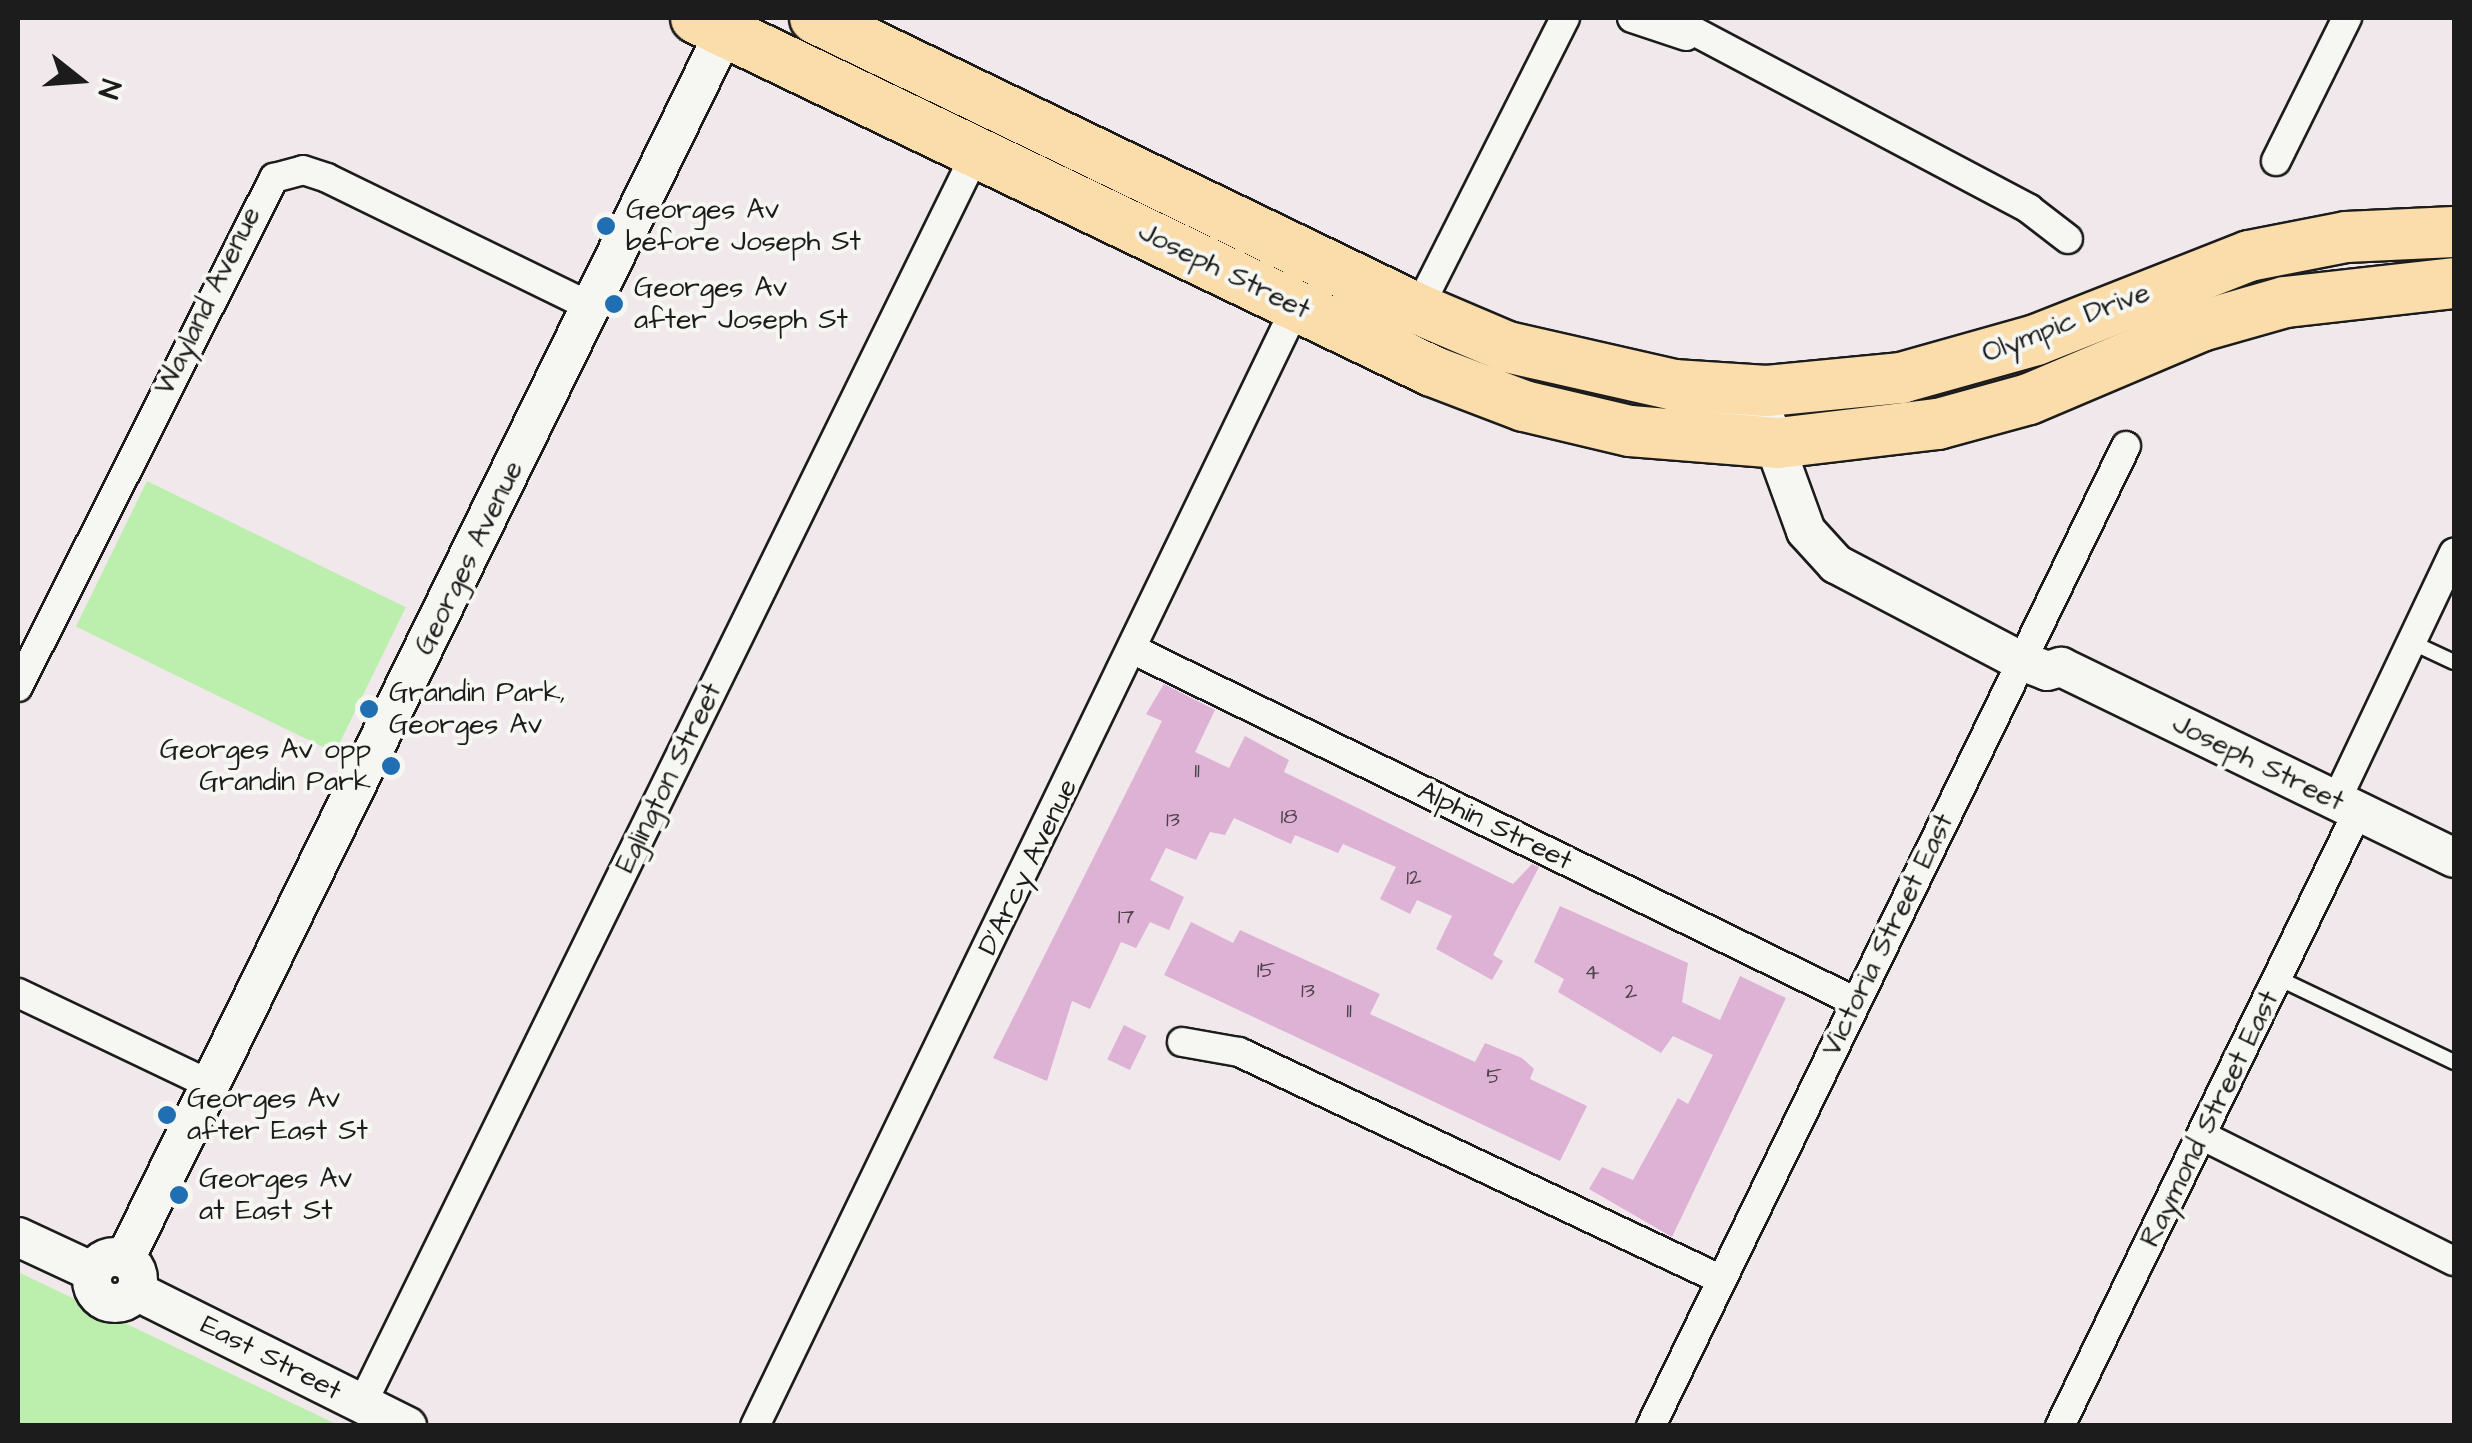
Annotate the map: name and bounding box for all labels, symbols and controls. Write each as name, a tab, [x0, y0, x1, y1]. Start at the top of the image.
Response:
north arrow	[30, 30, 130, 130]
text: N	[88, 75, 130, 103]
place label: Georges Av before Joseph St	[626, 193, 861, 259]
street label: Wayland Avenue	[148, 201, 268, 401]
marker: Georges Av before Joseph St	[595, 215, 617, 237]
street label: Joseph Street	[1133, 215, 1315, 327]
place label: Georges Av after Joseph St	[634, 271, 848, 337]
street label: Olympic Drive	[1978, 276, 2154, 370]
marker: Georges Av after Joseph St	[603, 293, 625, 315]
street label: Georges Avenue	[408, 456, 530, 660]
place label: Grandin Park, Georges Av	[389, 676, 566, 742]
street label: Eglington Street	[609, 678, 729, 878]
marker: Grandin Park, Georges Av	[358, 698, 380, 720]
street label: Joseph Street	[2167, 707, 2349, 819]
place label: Georges Av opp Grandin Park	[160, 733, 371, 799]
marker: Georges Av opp Grandin Park	[380, 755, 402, 777]
house number: 11	[1194, 758, 1200, 784]
street label: D'Arcy Avenue	[971, 774, 1085, 960]
street label: Alphin Street	[1412, 774, 1578, 878]
house number: 18	[1280, 804, 1298, 830]
house number: 13	[1166, 807, 1180, 833]
street label: Victoria Street East	[1815, 808, 1961, 1062]
house number: 12	[1406, 865, 1422, 891]
house number: 17	[1118, 904, 1134, 930]
house number: 15	[1257, 958, 1275, 984]
house number: 4	[1585, 960, 1599, 986]
house number: 13	[1301, 978, 1315, 1004]
house number: 2	[1625, 979, 1637, 1005]
street label: Raymond Street East	[2133, 986, 2287, 1252]
house number: 11	[1346, 998, 1352, 1024]
house number: 5	[1486, 1064, 1502, 1090]
place label: Georges Av after East St	[187, 1082, 368, 1148]
marker: Georges Av after East St	[156, 1104, 178, 1126]
place label: Georges Av at East St	[199, 1162, 352, 1228]
marker: Georges Av at East St	[168, 1184, 190, 1206]
street label: East Street	[195, 1308, 347, 1408]

